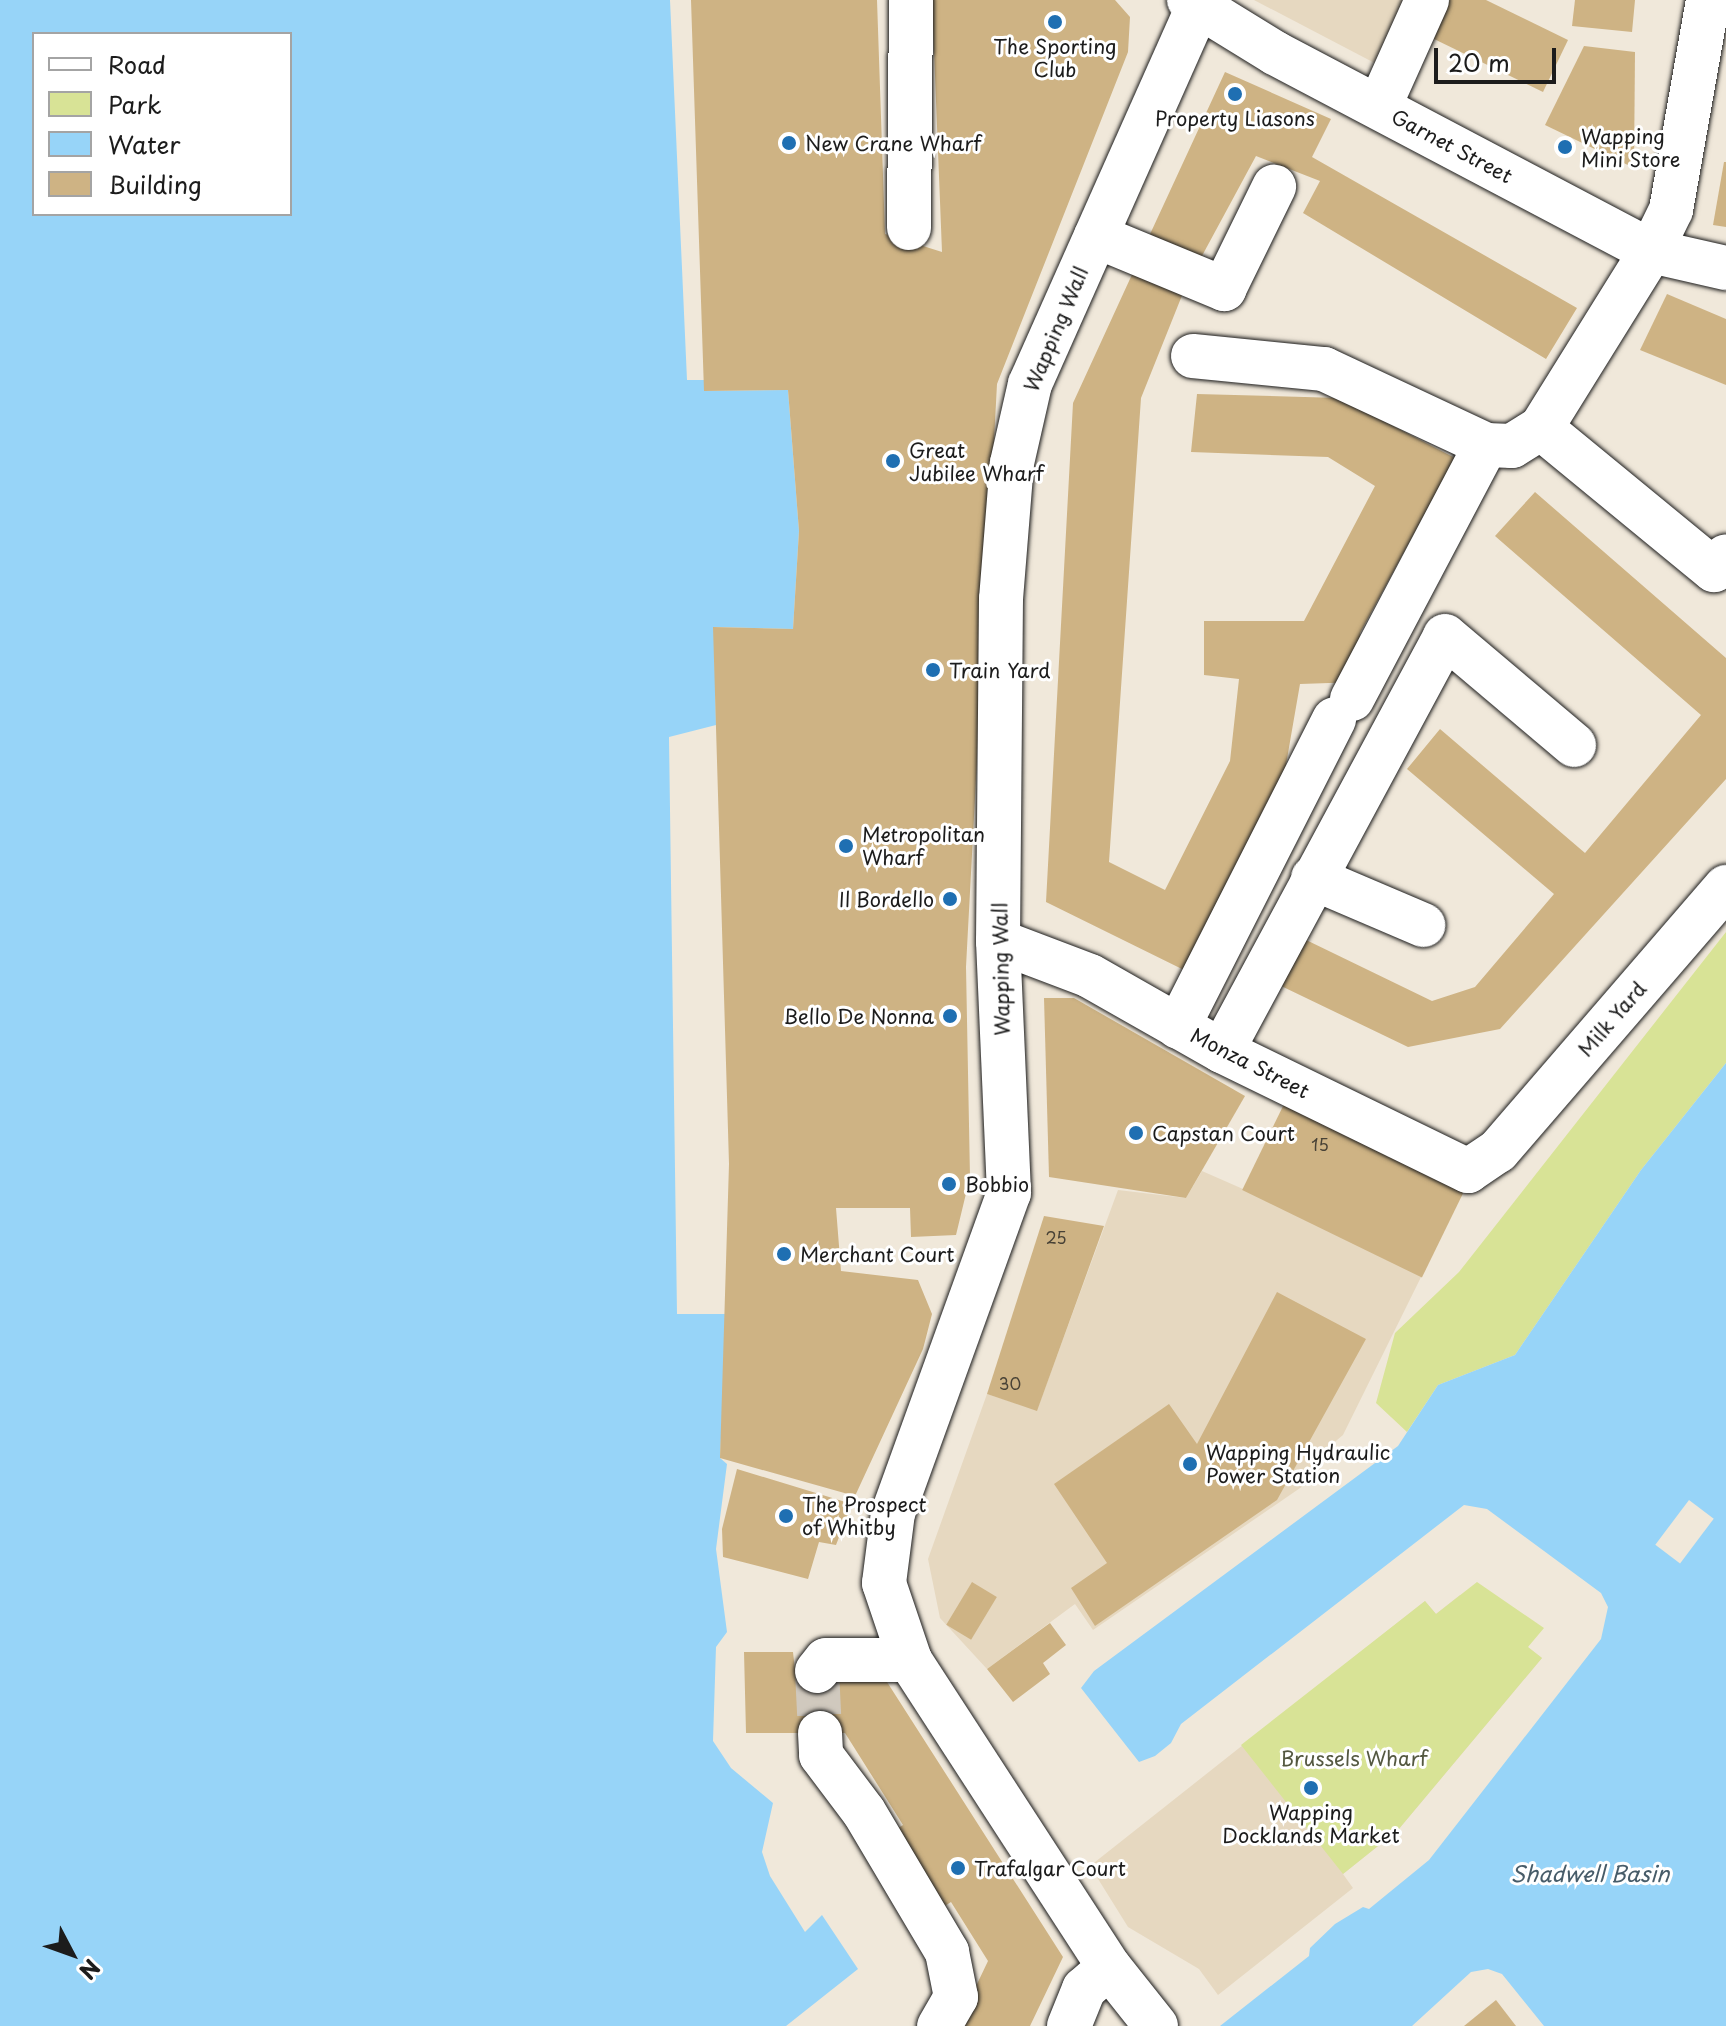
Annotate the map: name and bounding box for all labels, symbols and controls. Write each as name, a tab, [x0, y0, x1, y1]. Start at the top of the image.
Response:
marker: The Sporting Club	[1046, 13, 1064, 31]
legend	[32, 32, 292, 216]
scale bar	[1438, 32, 1560, 82]
place label: The Sporting Club	[993, 34, 1117, 81]
text: 20 m	[1448, 44, 1510, 80]
text: Road	[108, 46, 166, 82]
marker: Property Liasons	[1226, 85, 1244, 103]
text: Park	[108, 86, 162, 122]
street label: Garnet Street	[1387, 104, 1517, 188]
place label: Property Liasons	[1155, 106, 1315, 130]
place label: Wapping Mini Store	[1581, 124, 1680, 171]
text: Water	[108, 126, 180, 162]
place label: New Crane Wharf	[805, 131, 981, 155]
marker: New Crane Wharf	[780, 134, 798, 152]
marker: Wapping Mini Store	[1556, 138, 1574, 156]
text: Building	[108, 166, 202, 202]
street label: Wapping Wall	[1019, 263, 1093, 395]
place label: Great Jubilee Wharf	[909, 438, 1045, 485]
marker: Great Jubilee Wharf	[884, 452, 902, 470]
place label: Train Yard	[949, 658, 1051, 682]
marker: Train Yard	[924, 661, 942, 679]
place label: Metropolitan Wharf	[862, 822, 985, 869]
marker: Metropolitan Wharf	[837, 837, 855, 855]
place label: Il Bordello	[838, 887, 934, 911]
marker: Il Bordello	[941, 890, 959, 908]
street label: Wapping Wall	[988, 902, 1014, 1036]
street label: Milk Yard	[1572, 976, 1652, 1062]
place label: Bello De Nonna	[784, 1004, 934, 1028]
marker: Bello De Nonna	[941, 1007, 959, 1025]
street label: Monza Street	[1187, 1023, 1313, 1103]
place label: Capstan Court	[1152, 1121, 1295, 1145]
marker: Capstan Court	[1127, 1124, 1145, 1142]
house number: 15	[1311, 1134, 1329, 1154]
place label: Bobbio	[965, 1172, 1029, 1196]
marker: Bobbio	[940, 1175, 958, 1193]
house number: 25	[1045, 1227, 1067, 1247]
place label: Merchant Court	[800, 1242, 955, 1266]
marker: Merchant Court	[775, 1245, 793, 1263]
house number: 30	[999, 1373, 1021, 1393]
place label: Wapping Hydraulic Power Station	[1206, 1440, 1390, 1487]
marker: Wapping Hydraulic Power Station	[1181, 1455, 1199, 1473]
place label: The Prospect of Whitby	[802, 1492, 927, 1539]
marker: The Prospect of Whitby	[777, 1507, 795, 1525]
park label: Brussels Wharf	[1281, 1746, 1427, 1770]
marker: Wapping Docklands Market	[1302, 1779, 1320, 1797]
place label: Wapping Docklands Market	[1223, 1800, 1399, 1847]
place label: Trafalgar Court	[974, 1856, 1127, 1880]
marker: Trafalgar Court	[949, 1859, 967, 1877]
water label: Shadwell Basin	[1510, 1860, 1670, 1886]
north arrow	[32, 1914, 112, 1994]
text: N	[72, 1953, 109, 1987]

